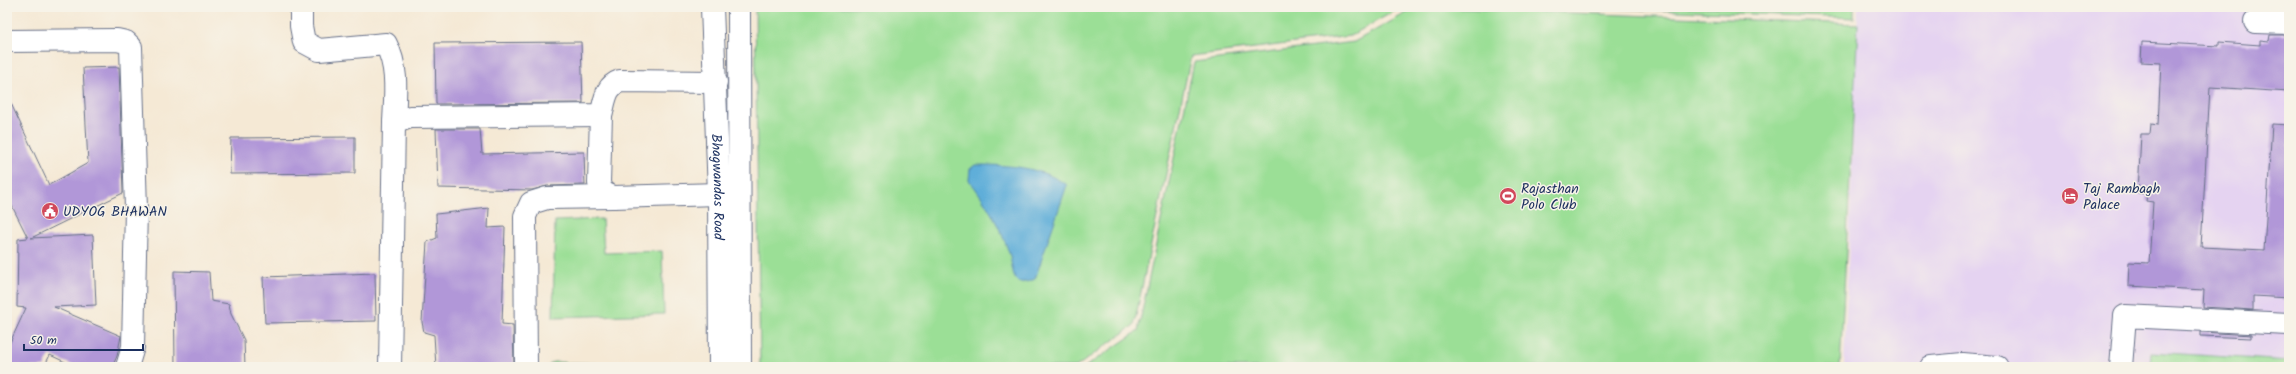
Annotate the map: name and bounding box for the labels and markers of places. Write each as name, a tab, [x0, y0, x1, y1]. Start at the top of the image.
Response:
place label: Rajasthan Polo Club	[1521, 178, 1579, 216]
place label: Taj Rambagh Palace	[2083, 178, 2160, 216]
sports icon: Rajasthan Polo Club	[1498, 186, 1518, 206]
hotel icon: Taj Rambagh Palace	[2060, 186, 2080, 206]
public building icon: UDYOG BHAWAN	[40, 201, 60, 221]
place label: UDYOG BHAWAN	[63, 201, 167, 223]

